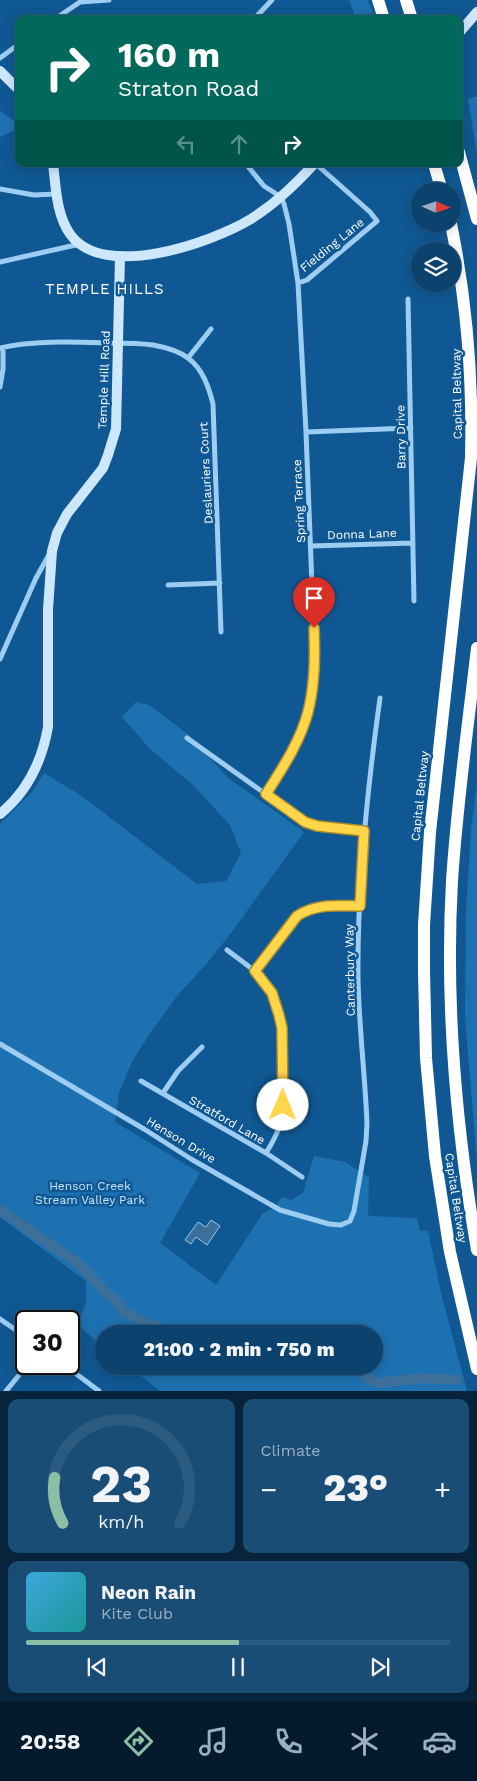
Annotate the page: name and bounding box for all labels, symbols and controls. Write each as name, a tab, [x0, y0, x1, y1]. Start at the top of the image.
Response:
text: 160 m	[118, 34, 220, 76]
icon: right	[35, 35, 100, 100]
text: Straton Road	[118, 76, 259, 101]
icon: left	[172, 130, 200, 158]
icon: ahead	[225, 130, 253, 158]
icon: right	[278, 130, 306, 158]
north arrow	[411, 182, 461, 232]
map controls	[411, 182, 461, 292]
street label: Fielding Lane	[297, 215, 367, 275]
button: layers	[411, 242, 461, 292]
district label: TEMPLE HILLS	[45, 280, 165, 298]
street label: Temple Hill Road	[95, 330, 113, 430]
street label: Capital Beltway	[449, 348, 465, 439]
street label: Barry Drive	[393, 405, 409, 469]
street label: Deslauriers Court	[196, 422, 216, 524]
street label: Spring Terrace	[290, 459, 308, 543]
street label: Donna Lane	[327, 526, 397, 542]
pin	[293, 577, 335, 628]
icon: arrive	[300, 584, 328, 612]
street label: Capital Beltway	[408, 749, 432, 842]
street label: Canterbury Way	[342, 923, 358, 1016]
position arrow	[256, 1078, 308, 1130]
street label: Stratford Lane	[187, 1093, 267, 1147]
street label: Henson Drive	[144, 1114, 218, 1166]
street label: Capital Beltway	[442, 1152, 470, 1245]
park label: Henson Creek Stream Valley Park	[35, 1179, 145, 1207]
speed limit sign: 30	[15, 1310, 80, 1375]
text: 21:00 · 2 min · 750 m	[144, 1338, 334, 1361]
text: Climate	[261, 1441, 321, 1460]
text: 23	[90, 1454, 152, 1515]
text: 23°	[323, 1466, 388, 1510]
text: −	[261, 1473, 277, 1506]
text: +	[434, 1473, 451, 1506]
text: km/h	[98, 1511, 144, 1532]
text: Neon Rain	[101, 1581, 196, 1604]
text: Kite Club	[101, 1604, 173, 1623]
icon: previous	[83, 1653, 111, 1681]
icon: pause	[224, 1653, 252, 1681]
icon: next	[366, 1653, 394, 1681]
icon: directions	[121, 1724, 156, 1759]
icon: music	[196, 1724, 231, 1759]
icon: phone	[271, 1724, 306, 1759]
icon: climate	[347, 1724, 382, 1759]
icon: car	[422, 1724, 457, 1759]
text: 20:58	[20, 1729, 81, 1754]

